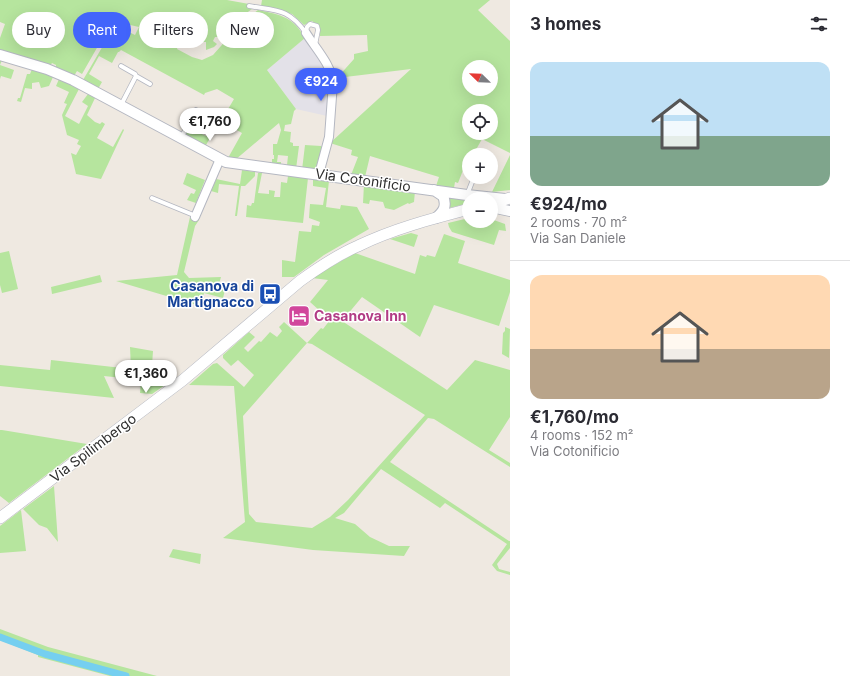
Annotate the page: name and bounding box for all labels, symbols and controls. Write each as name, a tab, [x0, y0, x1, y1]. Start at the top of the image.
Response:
chip: Buy	[12, 12, 65, 48]
chip: Rent	[73, 12, 131, 48]
chip: Filters	[139, 12, 208, 48]
chip: New	[216, 12, 274, 48]
icon: filters	[808, 13, 830, 35]
text: 3 homes	[530, 14, 601, 34]
north arrow	[462, 60, 498, 96]
map controls	[462, 60, 498, 228]
pin: €924	[297, 68, 345, 102]
text: €924	[304, 73, 338, 89]
icon: home	[644, 88, 716, 160]
button: locate	[462, 104, 498, 140]
pin: €1,760	[177, 108, 243, 142]
text: €1,760	[188, 113, 232, 129]
button: +	[462, 148, 498, 184]
street label: Via Cotonificio	[314, 164, 412, 195]
button: −	[462, 192, 498, 228]
text: €924/mo	[530, 194, 607, 214]
text: 2 rooms · 70 m²	[530, 214, 627, 230]
text: Via San Daniele	[530, 230, 626, 246]
place label: Casanova di Martignacco	[167, 277, 254, 310]
bus stop icon: Casanova di Martignacco	[257, 281, 283, 307]
icon: home	[644, 301, 716, 373]
hotel icon: Casanova Inn	[286, 303, 312, 329]
place label: Casanova Inn	[314, 307, 407, 324]
pin: €1,360	[113, 360, 179, 394]
text: €1,360	[124, 365, 168, 381]
text: €1,760/mo	[530, 407, 619, 427]
street label: Via Spilimbergo	[46, 410, 139, 486]
text: 4 rooms · 152 m²	[530, 427, 634, 443]
text: Via Cotonificio	[530, 443, 619, 459]

